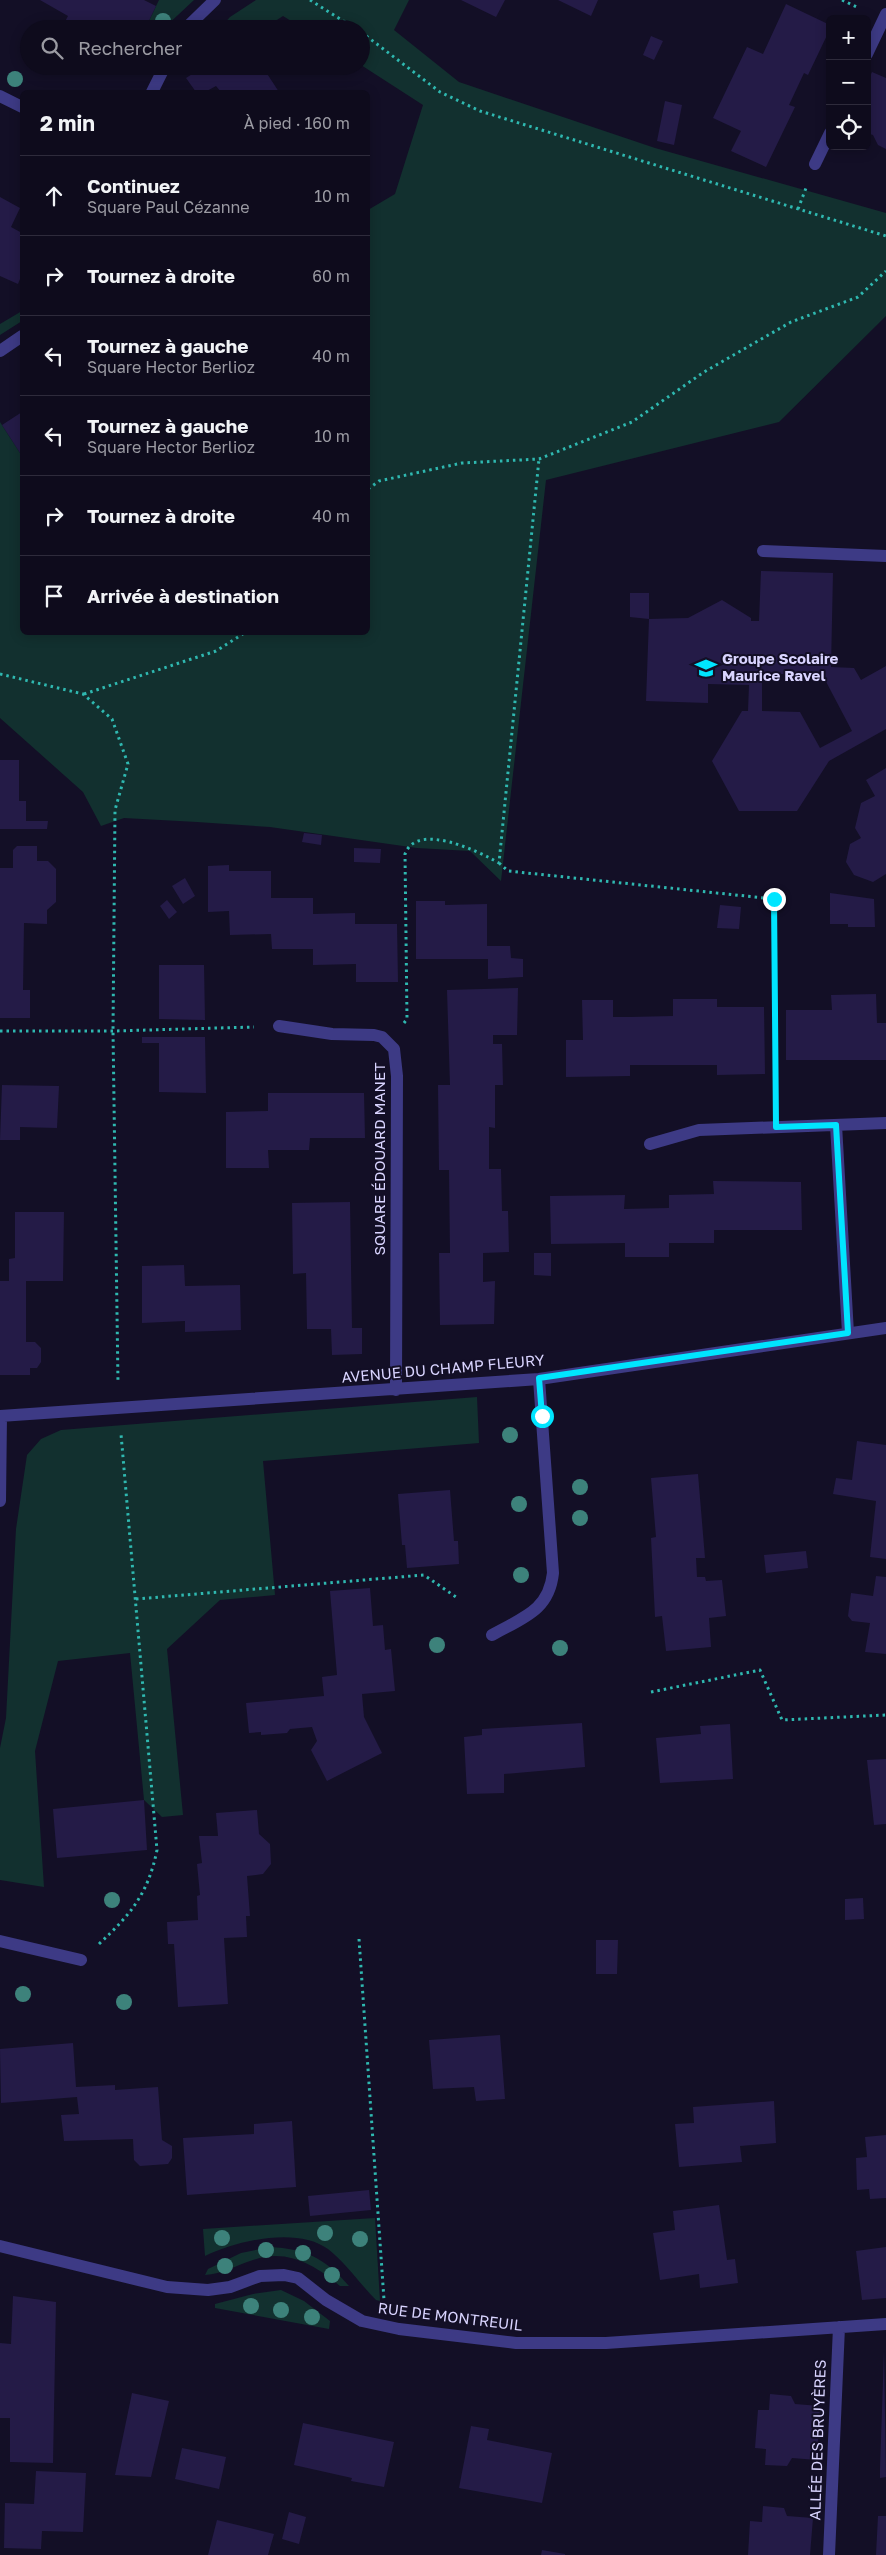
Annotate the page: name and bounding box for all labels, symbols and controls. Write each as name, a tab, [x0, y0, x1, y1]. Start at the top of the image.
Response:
map controls	[826, 15, 871, 150]
button: +	[826, 15, 871, 60]
search box	[20, 20, 370, 75]
icon: search	[38, 34, 66, 62]
text: Rechercher	[78, 36, 183, 59]
button: −	[826, 60, 871, 105]
button: locate	[826, 105, 871, 150]
text: 2 min	[40, 110, 95, 136]
text: À pied · 160 m	[244, 113, 350, 133]
text: Continuez	[87, 174, 180, 197]
icon: ahead	[40, 182, 68, 210]
text: 10 m	[314, 186, 350, 206]
text: Square Paul Cézanne	[87, 197, 250, 217]
icon: right	[40, 262, 68, 290]
text: Tournez à droite	[87, 264, 235, 287]
text: 60 m	[312, 266, 350, 286]
text: Tournez à gauche	[87, 334, 248, 357]
icon: left	[40, 342, 68, 370]
text: 40 m	[312, 346, 350, 366]
text: Square Hector Berlioz	[87, 357, 255, 377]
text: Tournez à gauche	[87, 414, 248, 437]
icon: left	[40, 422, 68, 450]
text: 10 m	[314, 426, 350, 446]
text: Square Hector Berlioz	[87, 437, 255, 457]
icon: right	[40, 502, 68, 530]
text: Tournez à droite	[87, 504, 235, 527]
text: 40 m	[312, 506, 350, 526]
icon: arrive	[40, 582, 68, 610]
text: Arrivée à destination	[87, 584, 279, 607]
place label: Groupe Scolaire Maurice Ravel	[722, 649, 839, 684]
school or university icon: Groupe Scolaire Maurice Ravel	[693, 655, 719, 681]
route end	[763, 888, 786, 911]
street label: SQUARE ÉDOUARD MANET	[370, 1062, 388, 1256]
street label: AVENUE DU CHAMP FLEURY	[341, 1350, 545, 1386]
route start	[531, 1405, 554, 1428]
street label: RUE DE MONTREUIL	[377, 2298, 524, 2334]
street label: ALLÉE DES BRUYÈRES	[805, 2359, 829, 2521]

